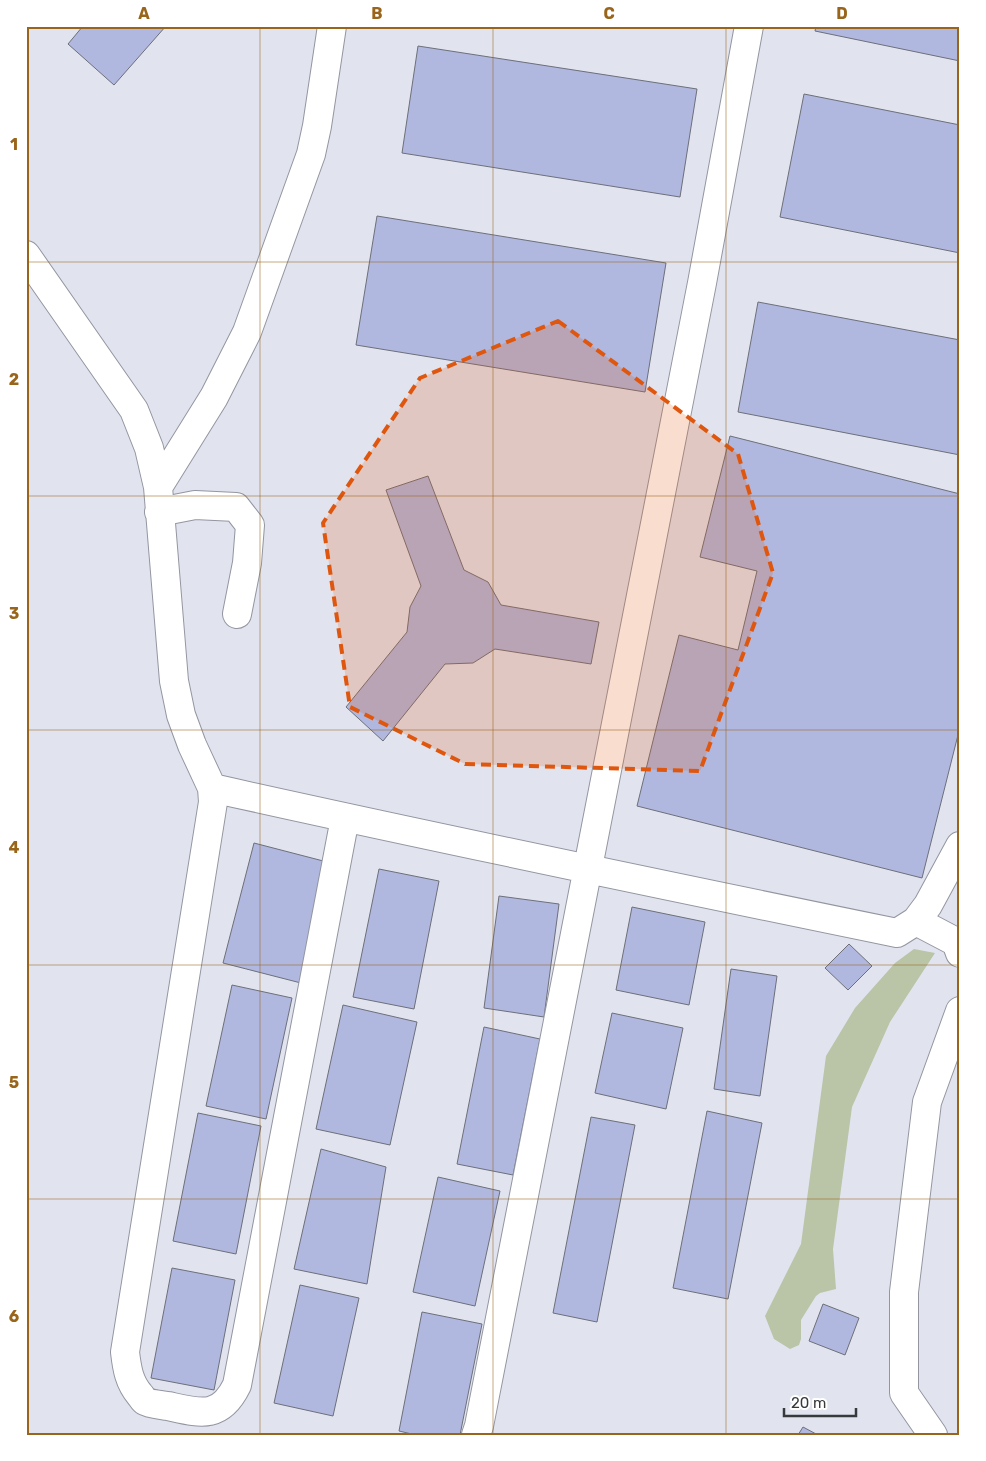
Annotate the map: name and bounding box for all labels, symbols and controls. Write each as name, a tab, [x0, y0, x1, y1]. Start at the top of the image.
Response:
text: A	[138, 4, 150, 23]
text: B	[371, 4, 383, 23]
text: C	[603, 4, 615, 23]
text: D	[836, 4, 848, 23]
text: 1	[10, 135, 18, 154]
text: 2	[9, 370, 19, 389]
text: 3	[9, 604, 19, 623]
text: 4	[9, 838, 20, 857]
text: 5	[9, 1073, 19, 1092]
text: 6	[9, 1307, 19, 1326]
scale bar	[784, 1386, 856, 1418]
text: 20 m	[791, 1394, 826, 1412]

